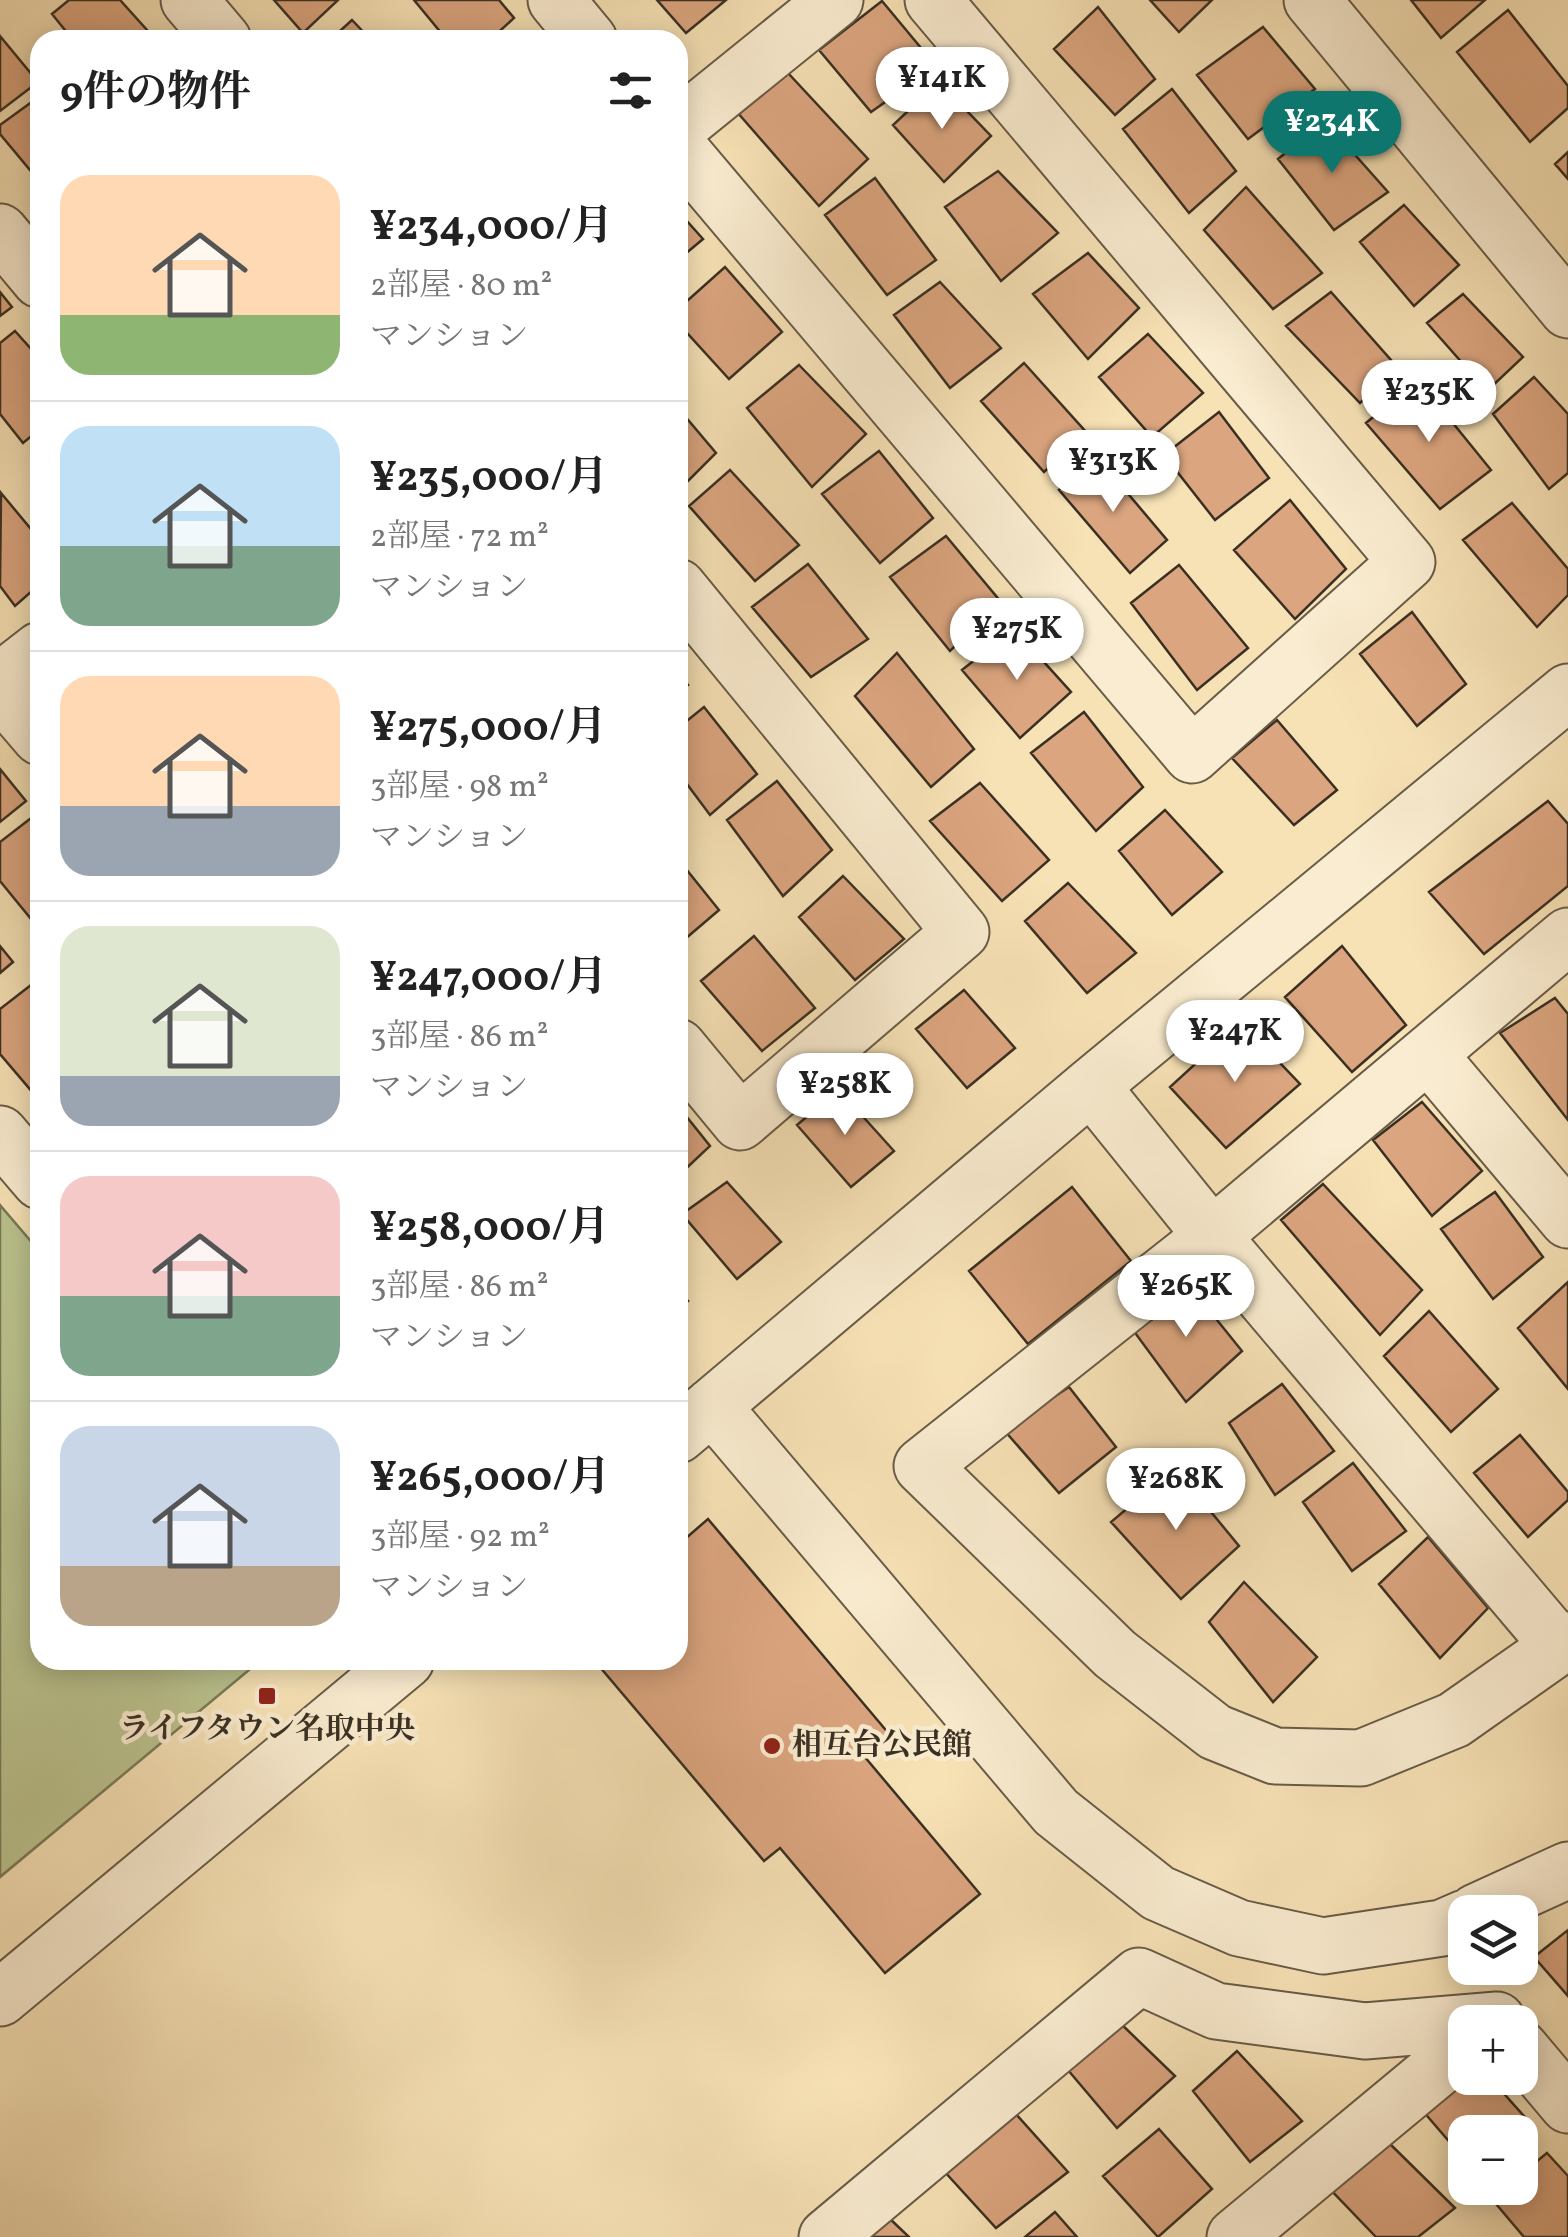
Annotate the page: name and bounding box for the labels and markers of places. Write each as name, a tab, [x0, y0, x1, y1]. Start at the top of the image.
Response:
pin: ¥141K	[872, 47, 1012, 132]
pin: ¥234K	[1262, 91, 1402, 176]
pin: ¥235K	[1359, 360, 1499, 445]
pin: ¥313K	[1043, 430, 1183, 515]
pin: ¥275K	[947, 598, 1087, 683]
pin: ¥247K	[1165, 1000, 1305, 1085]
pin: ¥258K	[775, 1053, 915, 1138]
pin: ¥265K	[1116, 1255, 1256, 1340]
pin: ¥268K	[1106, 1448, 1246, 1533]
marker: ライフタウン名取中央	[256, 1685, 278, 1707]
place label: ライフタウン名取中央	[119, 1709, 415, 1751]
place label: 相互台公民館	[792, 1725, 972, 1767]
marker: 相互台公民館	[761, 1735, 783, 1757]

